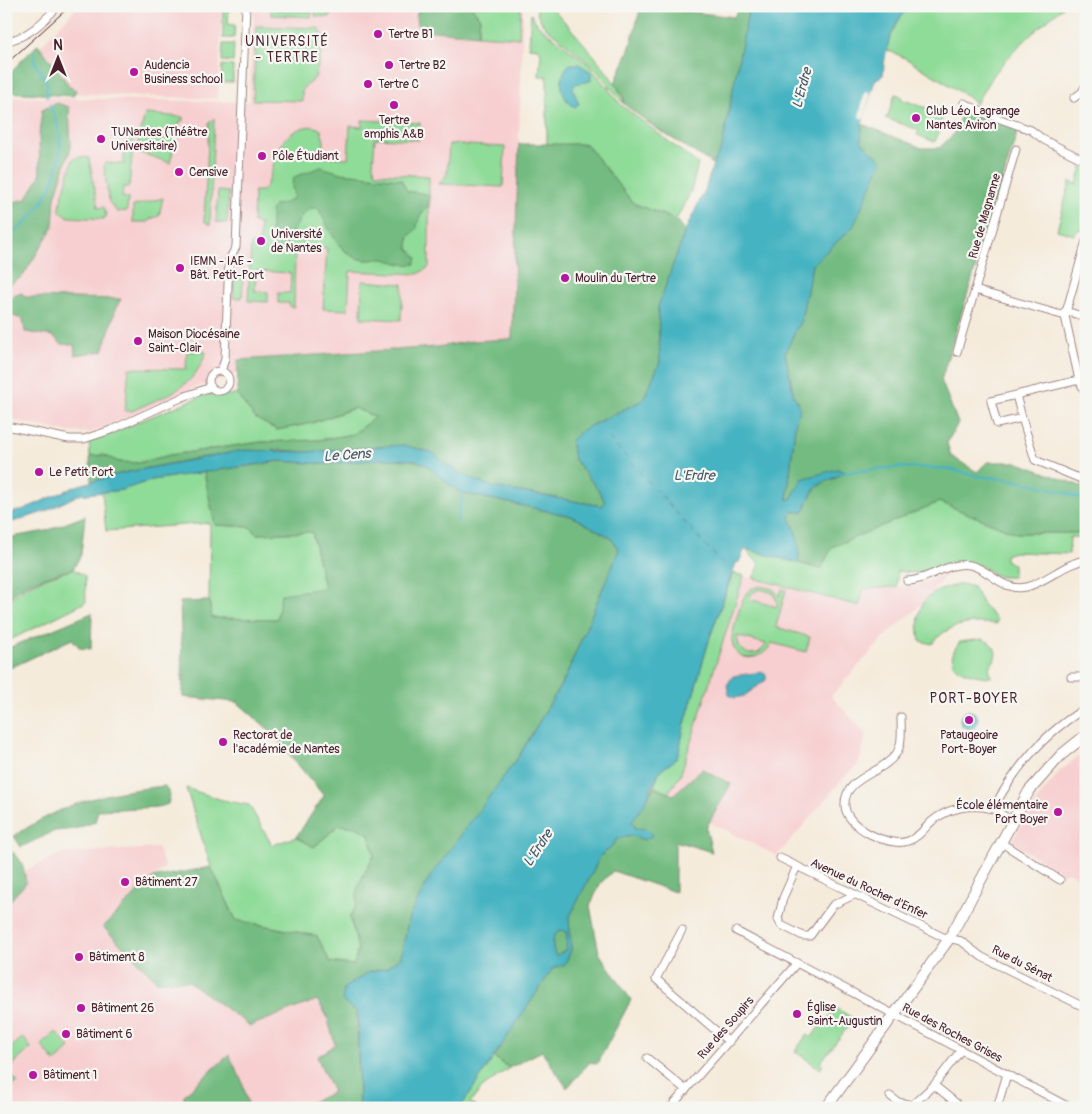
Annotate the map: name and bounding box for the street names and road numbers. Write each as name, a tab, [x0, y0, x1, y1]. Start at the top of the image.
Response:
street label: Rue de Magnanne	[966, 172, 1004, 260]
street label: Avenue du Rocher d'Enfer	[808, 855, 931, 923]
street label: Rue du Sénat	[989, 942, 1055, 986]
street label: Rue des Soupirs	[695, 993, 758, 1062]
street label: Rue des Roches Grises	[899, 1000, 1005, 1066]

